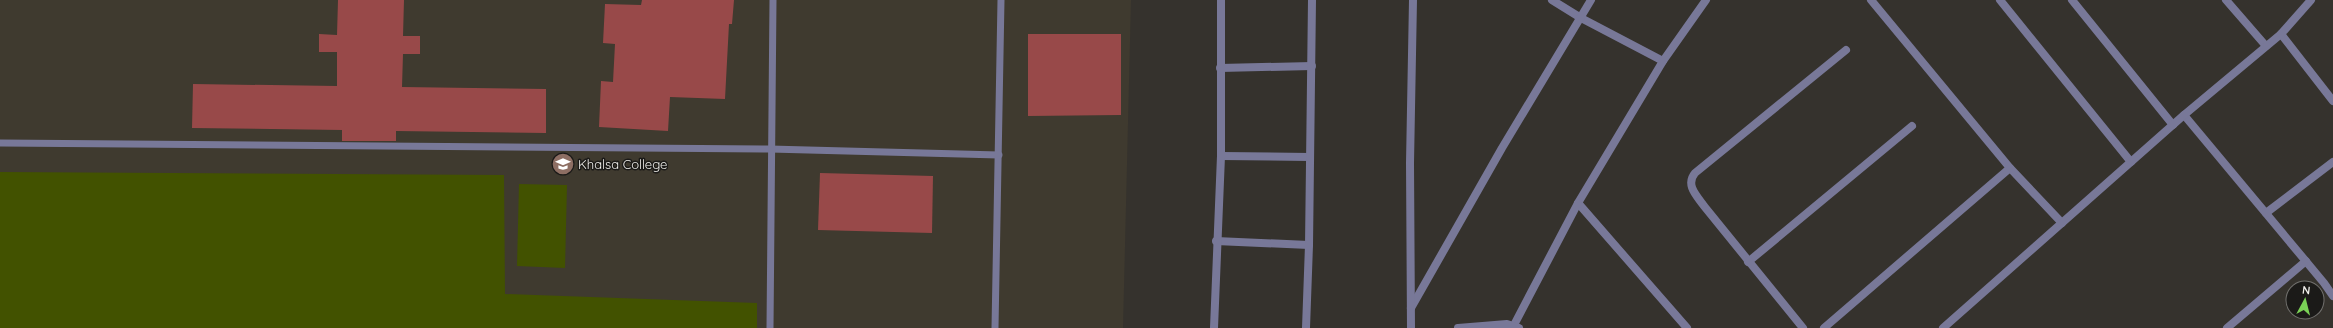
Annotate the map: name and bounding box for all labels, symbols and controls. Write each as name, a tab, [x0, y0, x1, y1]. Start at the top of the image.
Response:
school or university icon: Khalsa College	[550, 151, 576, 177]
place label: Khalsa College	[578, 156, 667, 172]
north arrow	[2285, 280, 2325, 320]
text: N	[2301, 283, 2311, 298]

